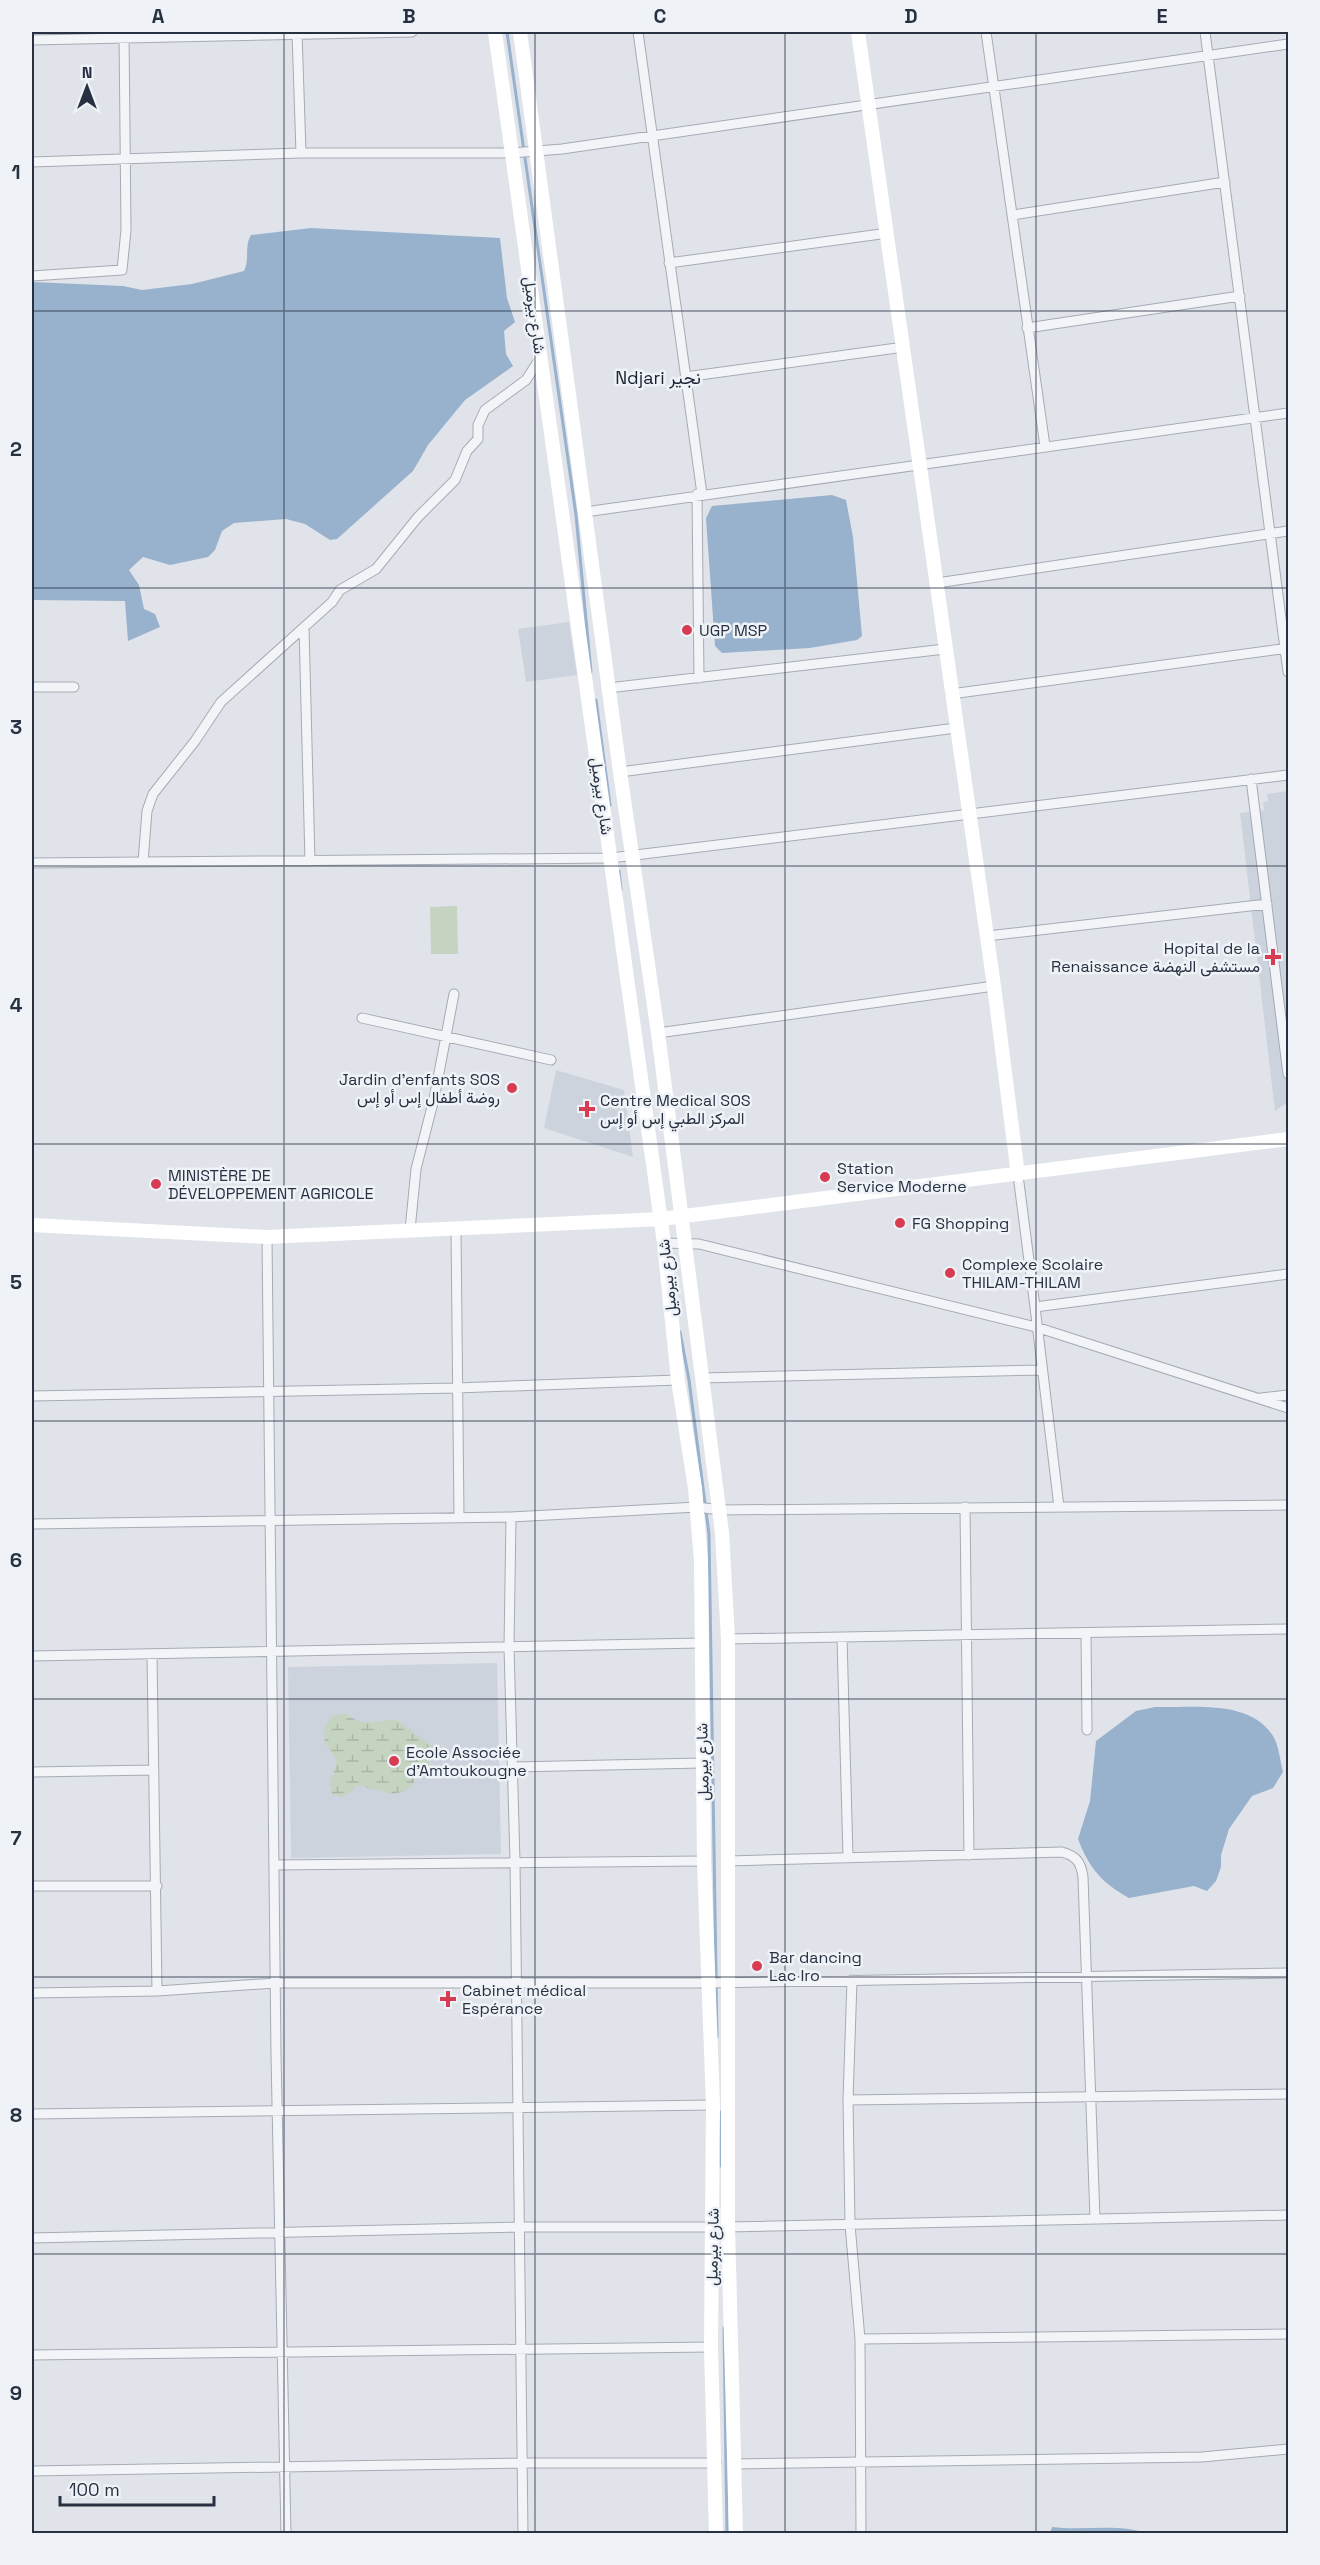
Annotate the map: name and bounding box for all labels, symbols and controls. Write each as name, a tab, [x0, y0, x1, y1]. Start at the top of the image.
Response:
text: A	[152, 3, 165, 29]
text: B	[402, 3, 416, 29]
text: C	[654, 3, 667, 29]
text: D	[904, 3, 918, 29]
text: E	[1156, 3, 1168, 29]
north arrow	[57, 57, 117, 117]
text: N	[82, 62, 92, 83]
text: 1	[11, 159, 21, 185]
street label: شارع بيرميل	[518, 275, 550, 355]
district label: Ndjari نجير	[615, 366, 701, 389]
text: 2	[10, 436, 22, 462]
place label: UGP MSP	[699, 620, 768, 641]
marker: UGP MSP	[680, 623, 694, 637]
text: 3	[10, 714, 22, 740]
street label: شارع بيرميل	[585, 756, 617, 836]
place label: Hopital de la Renaissance مستشفى النهضة	[1051, 938, 1260, 977]
marker: Hopital de la Renaissance مستشفى النهضة	[1264, 948, 1282, 966]
text: 4	[10, 992, 23, 1018]
place label: Jardin d'enfants SOS روضة أطفال إس أو إس	[339, 1069, 500, 1108]
marker: Jardin d'enfants SOS روضة أطفال إس أو إس	[505, 1081, 519, 1095]
place label: Centre Medical SOS المركز الطبي إس أو إس	[600, 1090, 751, 1132]
marker: Centre Medical SOS المركز الطبي إس أو إس	[578, 1100, 596, 1118]
place label: Station Service Moderne	[837, 1158, 967, 1197]
place label: MINISTÈRE DE DÉVELOPPEMENT AGRICOLE	[168, 1165, 373, 1204]
marker: Station Service Moderne	[818, 1170, 832, 1184]
marker: MINISTÈRE DE DÉVELOPPEMENT AGRICOLE	[149, 1177, 163, 1191]
place label: FG Shopping	[912, 1213, 1009, 1234]
marker: FG Shopping	[893, 1216, 907, 1230]
street label: شارع بيرميل	[653, 1238, 683, 1318]
place label: Complexe Scolaire THILAM-THILAM	[962, 1254, 1103, 1293]
marker: Complexe Scolaire THILAM-THILAM	[943, 1266, 957, 1280]
text: 5	[10, 1269, 22, 1295]
text: 6	[10, 1547, 22, 1573]
street label: شارع بيرميل	[691, 1723, 715, 1801]
place label: Ecole Associée d'Amtoukougne	[406, 1742, 527, 1781]
marker: Ecole Associée d'Amtoukougne	[387, 1754, 401, 1768]
text: 7	[10, 1825, 22, 1851]
place label: Bar dancing Lac Iro	[769, 1947, 862, 1986]
marker: Bar dancing Lac Iro	[750, 1959, 764, 1973]
place label: Cabinet médical Espérance	[462, 1980, 586, 2019]
marker: Cabinet médical Espérance	[439, 1990, 457, 2008]
text: 8	[10, 2102, 22, 2128]
street label: شارع بيرميل	[701, 2208, 725, 2286]
text: 9	[10, 2380, 22, 2406]
scale bar	[60, 2469, 214, 2507]
text: 100 m	[69, 2478, 120, 2501]

